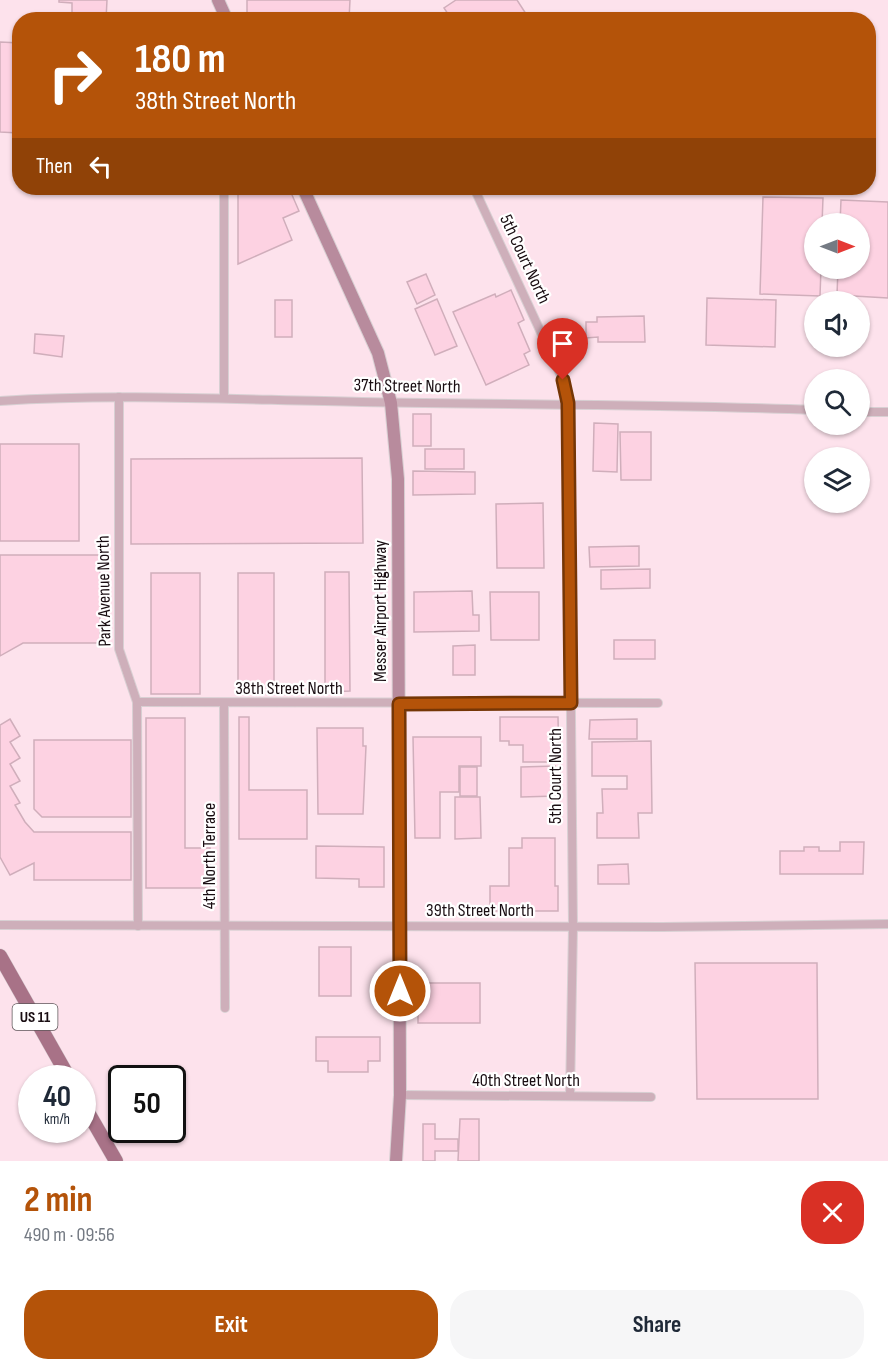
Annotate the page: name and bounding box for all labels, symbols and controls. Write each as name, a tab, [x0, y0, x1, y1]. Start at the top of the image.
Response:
text: 180 m	[135, 34, 226, 85]
icon: right	[36, 36, 114, 114]
text: 38th Street North	[135, 85, 296, 117]
icon: left	[84, 150, 117, 183]
text: Then	[36, 153, 72, 180]
street label: 5th Court North	[495, 211, 555, 307]
north arrow	[804, 213, 870, 279]
map controls	[804, 213, 870, 513]
button: sound	[804, 291, 870, 357]
pin	[537, 318, 588, 380]
icon: arrive	[546, 327, 579, 360]
button: search	[804, 369, 870, 435]
street label: 37th Street North	[353, 375, 461, 397]
button: layers	[804, 447, 870, 513]
street label: Park Avenue North	[93, 535, 115, 647]
street label: Messer Airport Highway	[370, 540, 391, 682]
street label: 38th Street North	[235, 678, 343, 699]
street label: 5th Court North	[545, 728, 566, 824]
street label: 4th North Terrace	[199, 803, 220, 909]
street label: 39th Street North	[426, 900, 534, 921]
position arrow	[368, 959, 432, 1023]
road number: US 11	[12, 1004, 57, 1030]
speed limit sign: 50	[108, 1065, 186, 1143]
street label: 40th Street North	[472, 1070, 580, 1091]
text: 40	[43, 1079, 71, 1115]
text: km/h	[44, 1110, 70, 1129]
text: 2 min	[24, 1179, 93, 1222]
button: close	[801, 1181, 864, 1244]
text: 490 m · 09:56	[24, 1223, 115, 1247]
button: Exit	[24, 1290, 438, 1359]
button: Share	[450, 1290, 864, 1359]

